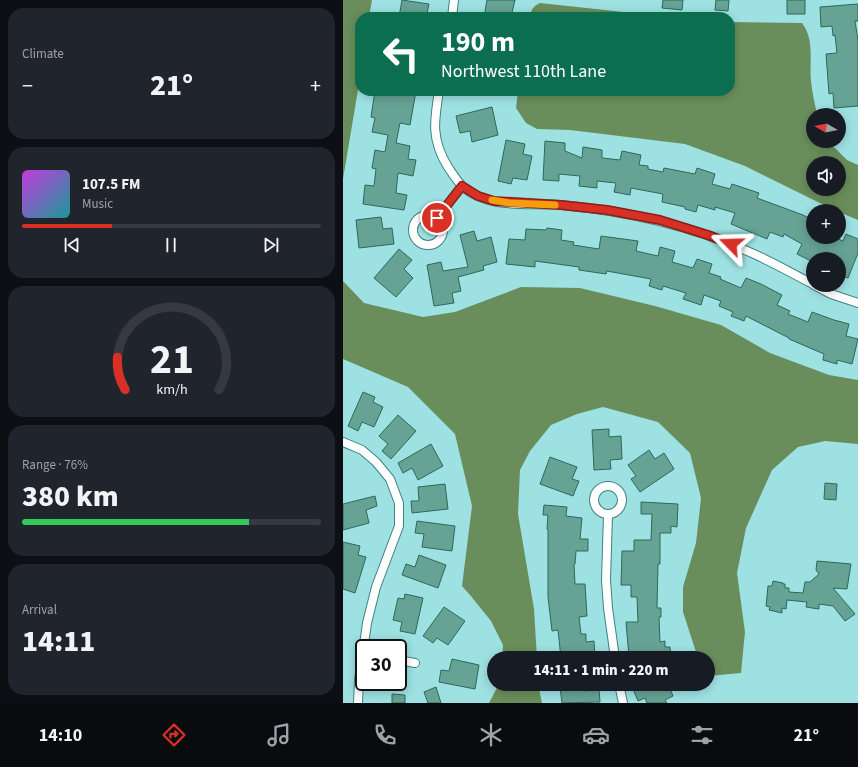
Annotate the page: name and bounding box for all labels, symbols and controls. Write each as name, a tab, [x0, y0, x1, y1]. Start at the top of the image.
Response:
text: 190 m	[441, 22, 515, 62]
icon: left	[375, 28, 427, 80]
text: Climate	[22, 45, 64, 63]
text: Northwest 110th Lane	[441, 59, 606, 84]
text: 21°	[150, 64, 193, 107]
text: −	[22, 70, 33, 102]
text: +	[310, 70, 321, 102]
north arrow	[806, 108, 846, 148]
map controls	[806, 108, 846, 292]
button: sound	[806, 156, 846, 196]
text: 107.5 FM	[82, 174, 140, 195]
text: Music	[82, 195, 113, 213]
pin	[420, 201, 454, 235]
button: +	[806, 204, 846, 244]
icon: arrive	[426, 207, 448, 229]
position arrow	[710, 223, 752, 265]
icon: previous	[61, 234, 83, 256]
icon: pause	[160, 234, 182, 256]
icon: next	[260, 234, 282, 256]
button: −	[806, 252, 846, 292]
text: 21	[150, 329, 193, 389]
text: km/h	[156, 378, 187, 399]
text: Range · 76%	[22, 456, 88, 474]
text: 380 km	[22, 475, 119, 518]
text: Arrival	[22, 601, 57, 619]
text: 14:11	[22, 620, 95, 663]
speed limit sign: 30	[355, 639, 407, 691]
text: 14:11 · 1 min · 220 m	[534, 660, 668, 681]
icon: directions	[160, 721, 188, 749]
icon: music	[265, 721, 293, 749]
icon: phone	[371, 721, 399, 749]
icon: climate	[477, 721, 505, 749]
icon: car	[582, 721, 610, 749]
icon: filters	[688, 721, 716, 749]
text: 14:10	[39, 723, 82, 748]
text: 21°	[794, 723, 819, 748]

